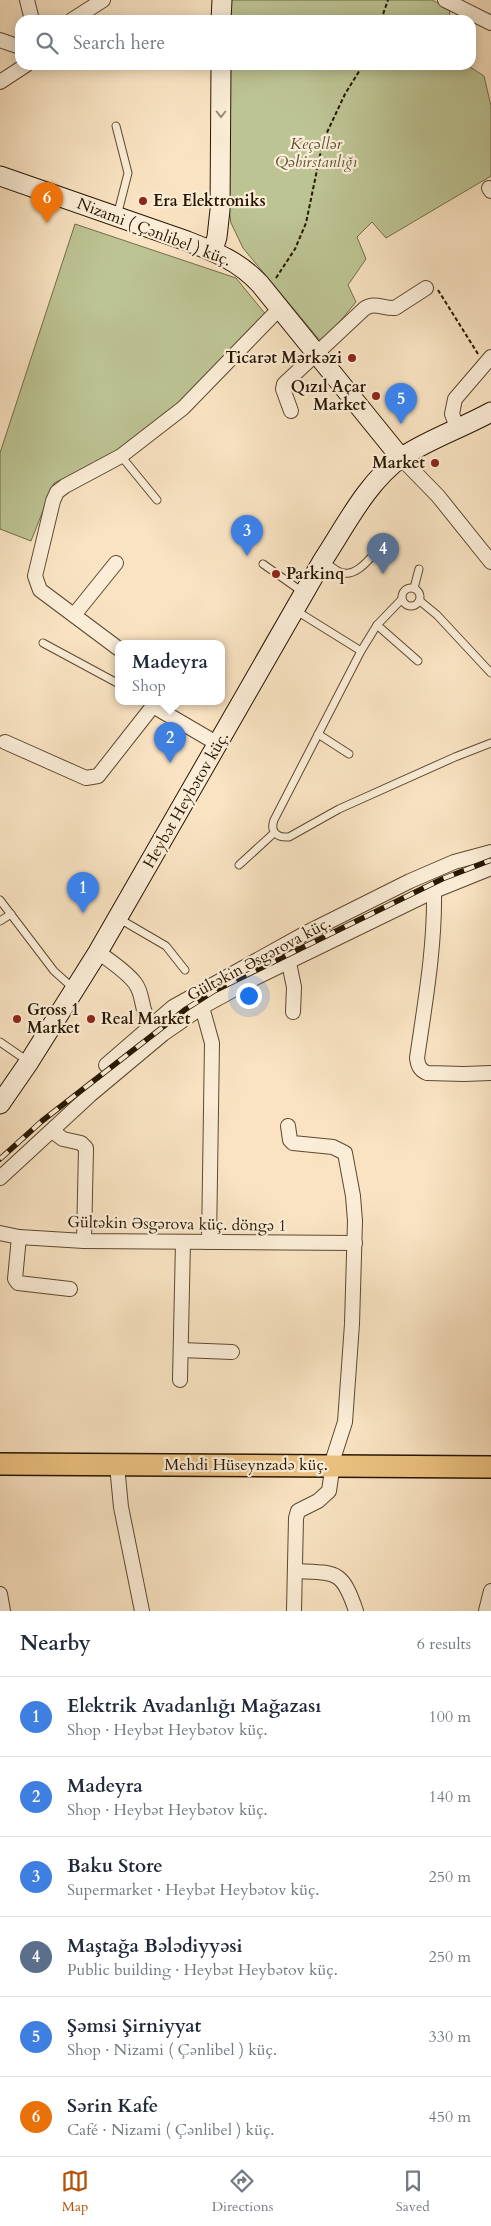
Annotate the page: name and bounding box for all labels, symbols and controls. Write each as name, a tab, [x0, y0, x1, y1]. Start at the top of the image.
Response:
search box	[15, 15, 476, 70]
icon: search	[33, 29, 61, 57]
text: Search here	[73, 30, 165, 56]
one-way arrow	[216, 110, 226, 118]
park label: Keçəllər Qəbirstanlığı	[275, 133, 358, 173]
pin: 6	[31, 182, 63, 223]
place label: Era Elektroniks	[153, 190, 266, 212]
street label: Nizami ( Çənlibel ) küç.	[74, 192, 234, 272]
marker: Era Elektroniks	[137, 195, 149, 207]
place label: Ticarət Mərkəzi	[225, 347, 342, 369]
marker: Ticarət Mərkəzi	[346, 352, 358, 364]
place label: Qızıl Açar Market	[291, 376, 367, 416]
pin: 5	[385, 383, 417, 424]
marker: Qızıl Açar Market	[370, 390, 382, 402]
place label: Market	[372, 452, 425, 474]
marker: Market	[429, 457, 441, 469]
pin: 3	[231, 515, 263, 556]
pin: 4	[367, 533, 399, 574]
place label: Parkinq	[286, 563, 345, 585]
marker: Parkinq	[270, 568, 282, 580]
popup	[115, 640, 225, 705]
text: Madeyra	[132, 649, 208, 675]
text: Shop	[132, 675, 166, 697]
pin: 2	[154, 722, 186, 763]
street label: Heybət Heybətov küç.	[138, 728, 234, 872]
pin: 1	[67, 872, 99, 913]
street label: Gültəkin Əsgərova küç.	[183, 912, 335, 1006]
your location	[236, 983, 262, 1009]
place label: Gross 1 Market	[27, 999, 80, 1039]
place label: Real Market	[101, 1008, 191, 1030]
marker: Gross 1 Market	[11, 1013, 23, 1025]
marker: Real Market	[85, 1013, 97, 1025]
street label: Gültəkin Əsgərova küç. döngə 1	[67, 1211, 287, 1237]
street label: Mehdi Hüseynzadə küç.	[164, 1454, 328, 1476]
text: Nearby	[20, 1629, 91, 1658]
text: 6 results	[417, 1633, 471, 1655]
text: Elektrik Avadanlığı Mağazası	[67, 1693, 321, 1719]
text: 1	[32, 1706, 40, 1728]
text: 100 m	[429, 1706, 471, 1728]
text: Shop · Heybət Heybətov küç.	[67, 1719, 268, 1741]
text: Madeyra	[67, 1773, 143, 1799]
text: 2	[32, 1786, 40, 1808]
text: 140 m	[429, 1786, 471, 1808]
text: Shop · Heybət Heybətov küç.	[67, 1799, 268, 1821]
text: Baku Store	[67, 1853, 163, 1879]
text: 3	[32, 1866, 40, 1888]
text: 250 m	[429, 1866, 471, 1888]
text: Supermarket · Heybət Heybətov küç.	[67, 1879, 319, 1901]
text: Maştağa Bələdiyyəsi	[67, 1933, 242, 1959]
text: 4	[32, 1946, 40, 1968]
text: 250 m	[429, 1946, 471, 1968]
text: Public building · Heybət Heybətov küç.	[67, 1959, 338, 1981]
text: Şəmsi Şirniyyat	[67, 2013, 201, 2039]
text: 5	[32, 2026, 40, 2048]
text: 330 m	[429, 2026, 471, 2048]
text: Shop · Nizami ( Çənlibel ) küç.	[67, 2039, 277, 2061]
text: Sərin Kafe	[67, 2093, 158, 2119]
text: 6	[32, 2106, 40, 2128]
text: 450 m	[429, 2106, 471, 2128]
text: Café · Nizami ( Çənlibel ) küç.	[67, 2119, 274, 2141]
tab: Map	[61, 2167, 89, 2216]
tab: Directions	[212, 2167, 273, 2216]
tab: Saved	[396, 2167, 430, 2216]

